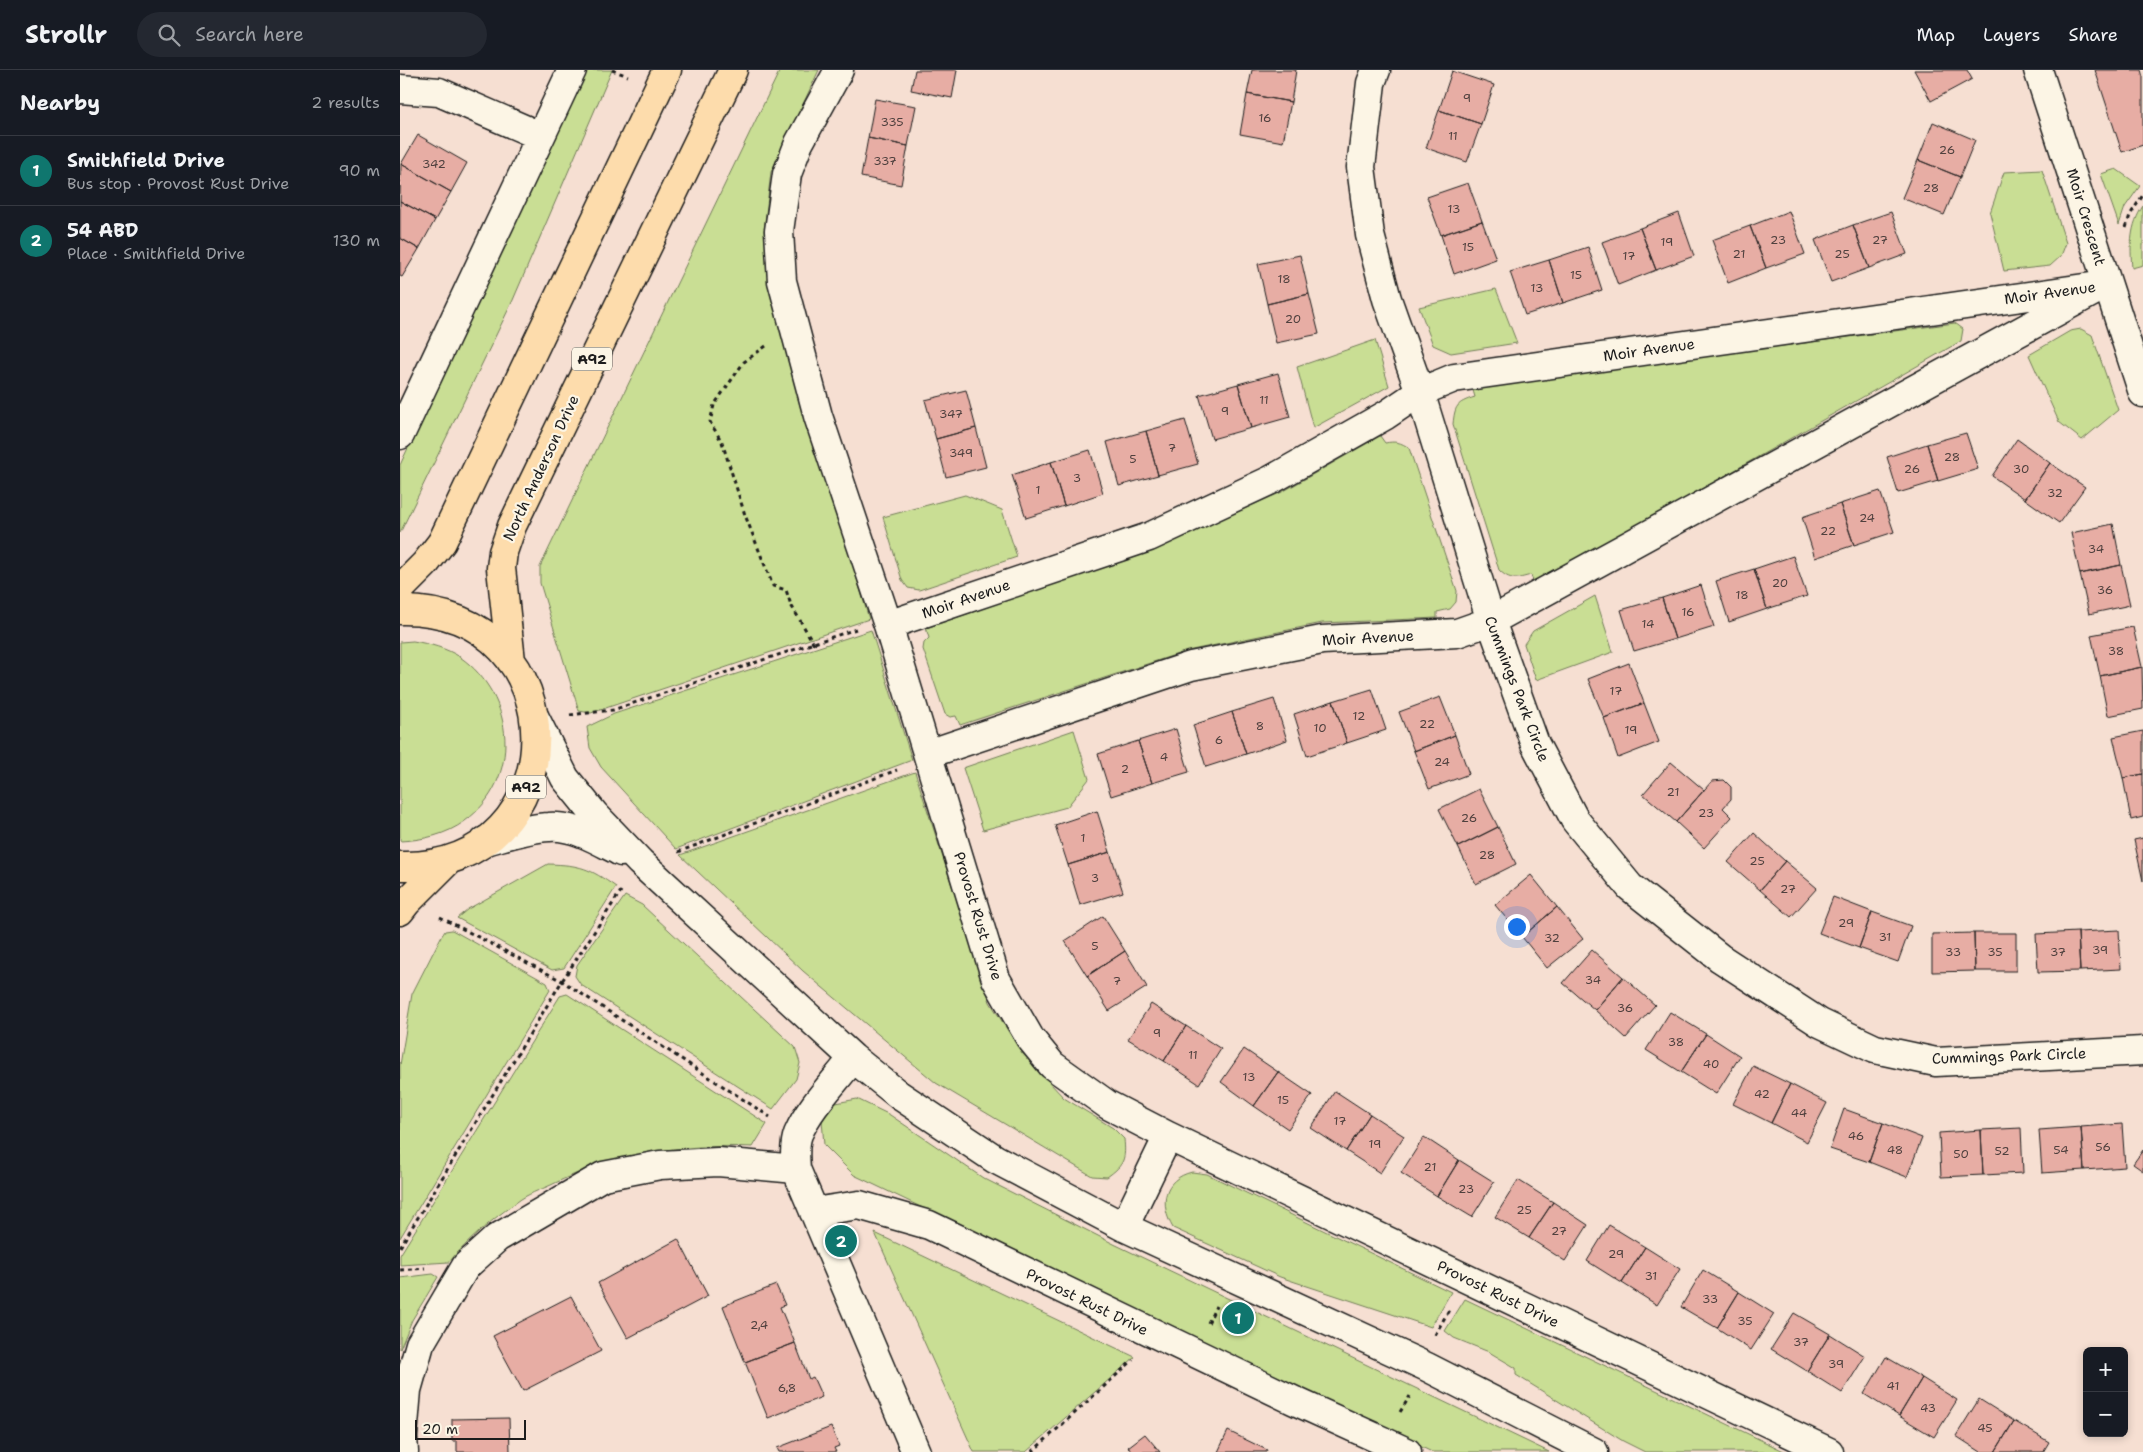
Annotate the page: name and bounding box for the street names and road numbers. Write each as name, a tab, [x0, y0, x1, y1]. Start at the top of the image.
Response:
street label: Moir Crescent	[2062, 166, 2110, 268]
street label: Moir Avenue	[2003, 277, 2097, 309]
street label: Moir Avenue	[1602, 334, 1696, 366]
road number: A92	[572, 348, 612, 370]
street label: North Anderson Drive	[498, 392, 584, 544]
street label: Moir Avenue	[919, 575, 1013, 623]
street label: Cummings Park Circle	[1480, 613, 1554, 765]
street label: Moir Avenue	[1321, 626, 1415, 650]
road number: A92	[506, 776, 546, 799]
street label: Provost Rust Drive	[949, 849, 1007, 983]
street label: Cummings Park Circle	[1931, 1043, 2087, 1069]
street label: Provost Rust Drive	[1434, 1256, 1562, 1332]
street label: Provost Rust Drive	[1023, 1264, 1151, 1340]

